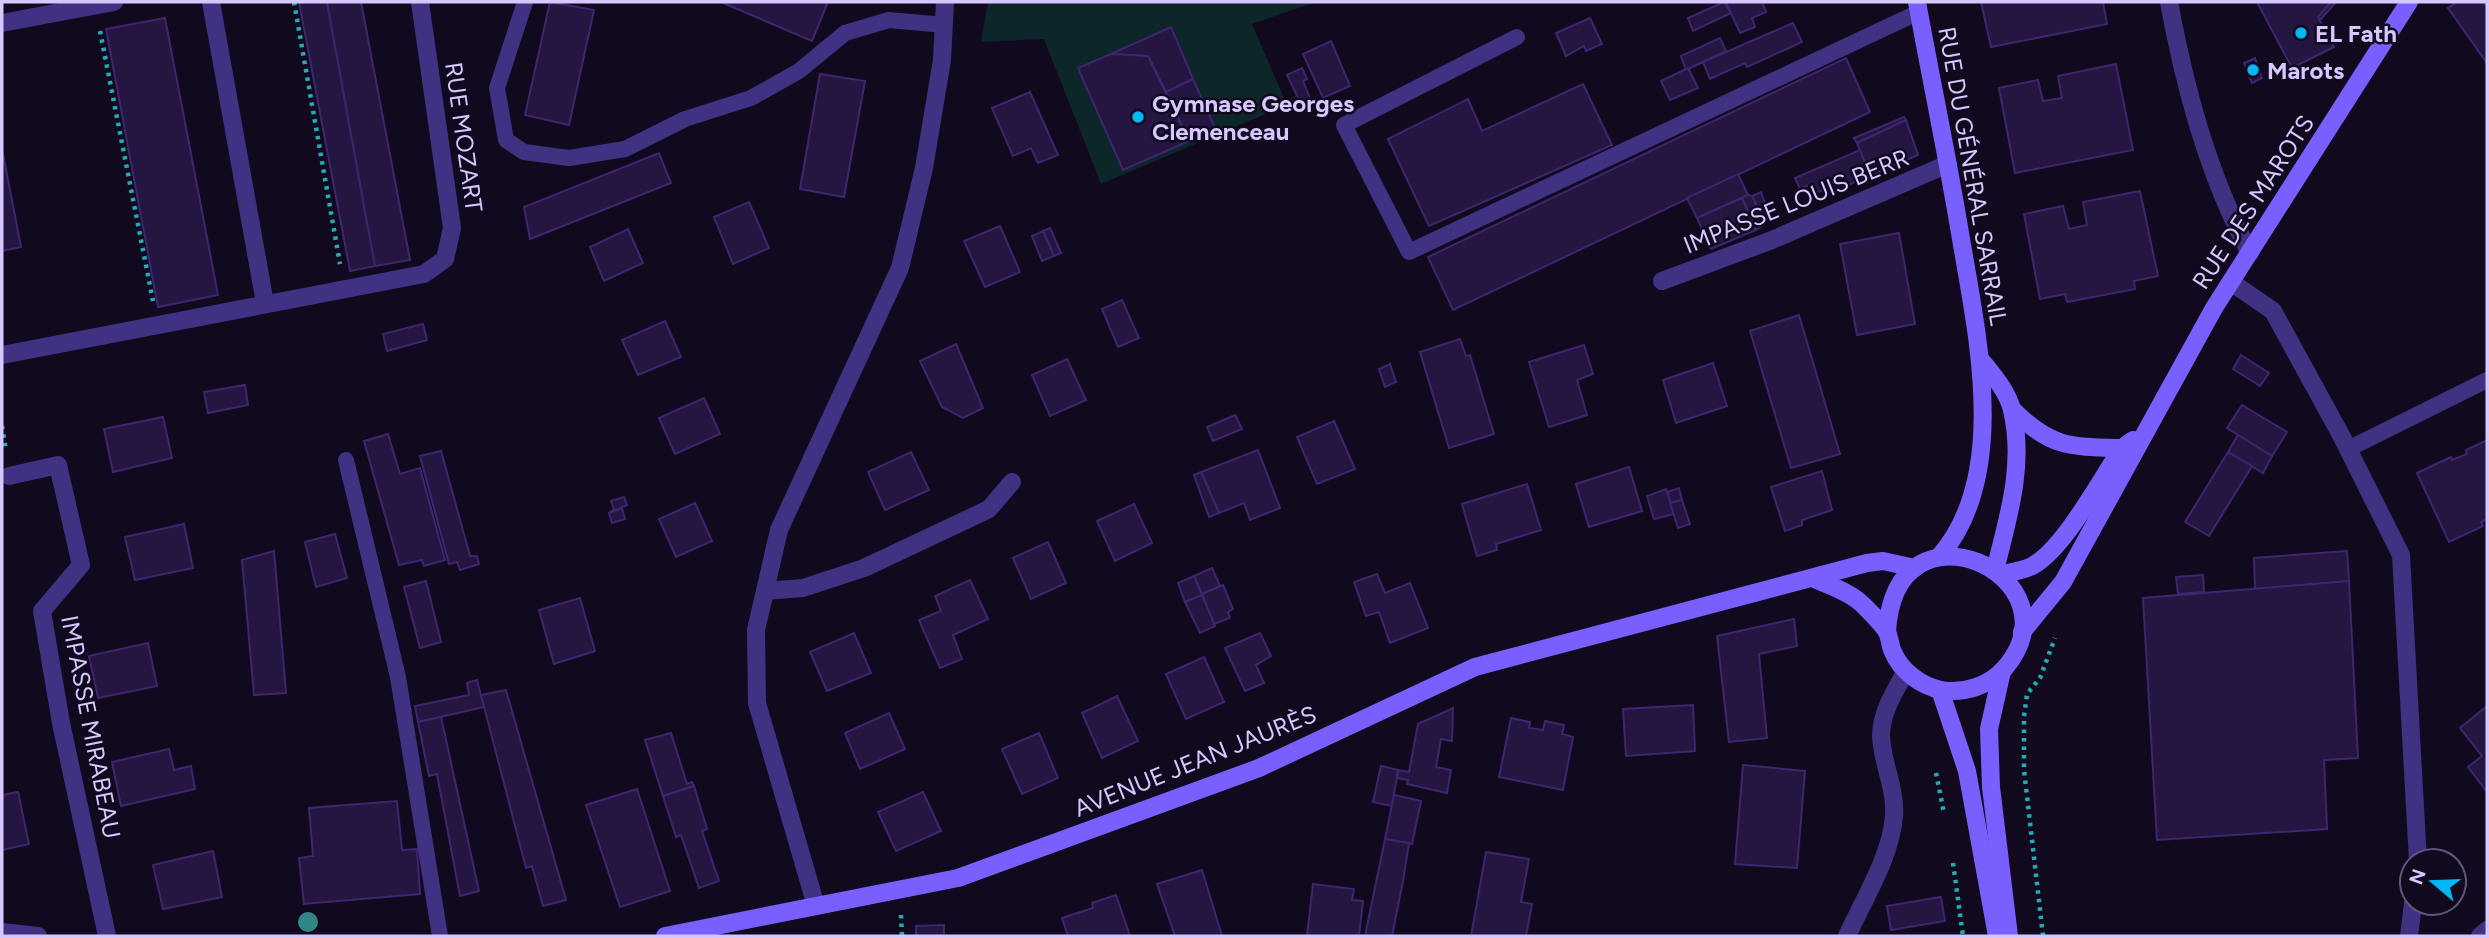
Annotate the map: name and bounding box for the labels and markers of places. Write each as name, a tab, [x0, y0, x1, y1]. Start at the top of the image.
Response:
place label: EL Fath	[2315, 19, 2397, 48]
marker: EL Fath	[2293, 25, 2309, 41]
place label: Marots	[2267, 56, 2344, 85]
marker: Marots	[2245, 62, 2261, 78]
place label: Gymnase Georges Clemenceau	[1152, 89, 1354, 146]
marker: Gymnase Georges Clemenceau	[1130, 109, 1146, 125]

